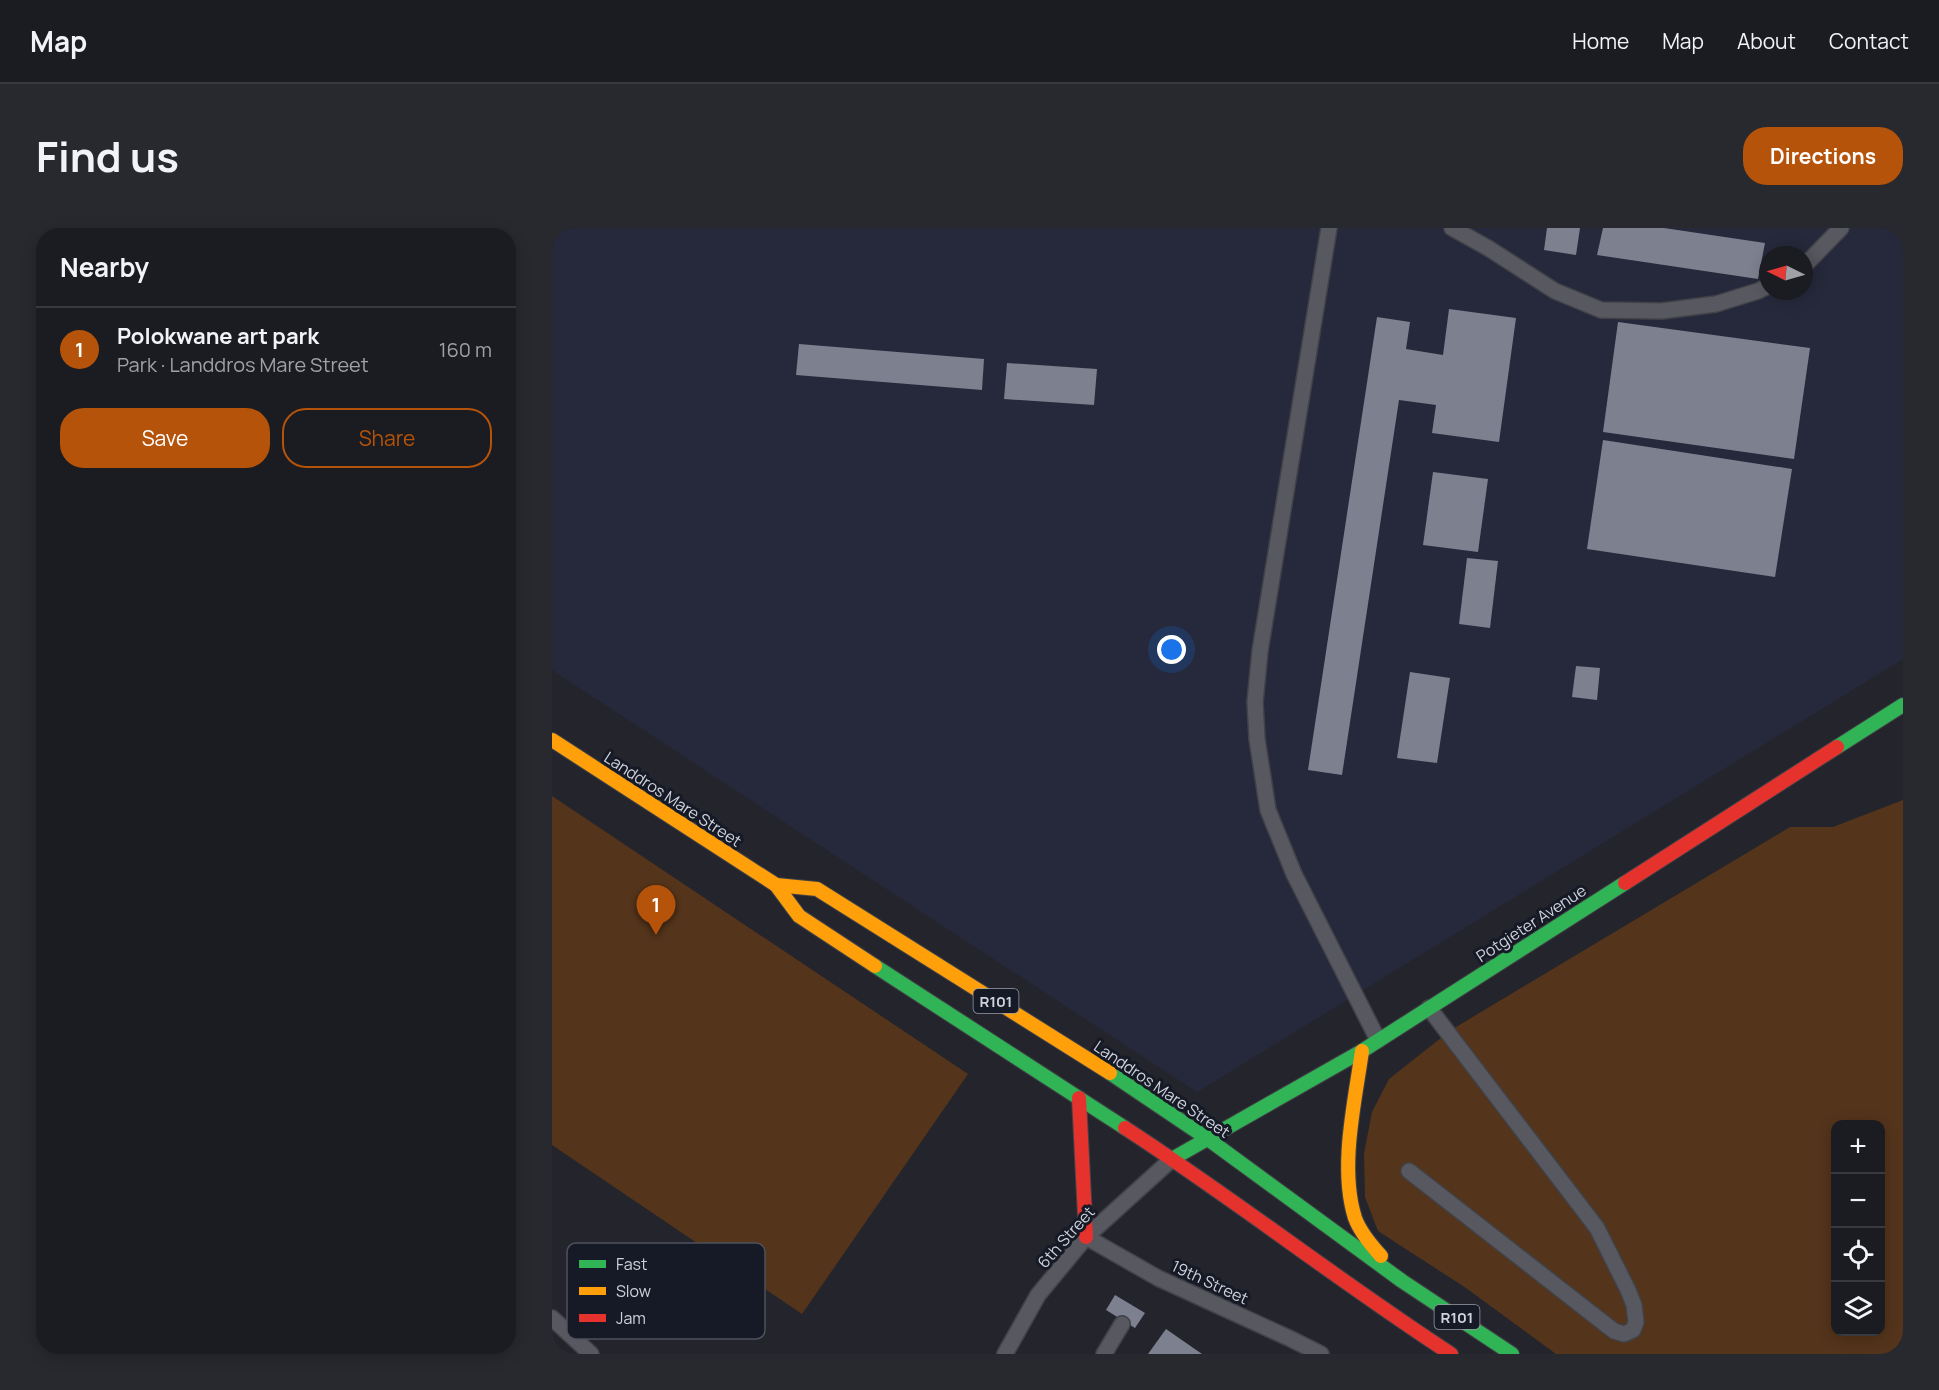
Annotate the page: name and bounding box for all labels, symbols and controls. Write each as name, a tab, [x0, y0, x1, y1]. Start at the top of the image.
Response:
text: Map	[30, 22, 87, 60]
text: Home	[1572, 27, 1629, 55]
text: Map	[1662, 27, 1704, 55]
text: About	[1737, 27, 1796, 55]
text: Contact	[1829, 27, 1909, 55]
text: Find us	[36, 127, 179, 185]
button: Directions	[1743, 127, 1903, 185]
north arrow	[1759, 246, 1813, 300]
text: Nearby	[60, 249, 149, 285]
text: Polokwane art park	[117, 321, 319, 351]
text: 1	[75, 336, 84, 363]
text: 160 m	[439, 336, 492, 363]
text: Park · Landdros Mare Street	[117, 351, 369, 378]
button: Save	[60, 408, 270, 468]
button: Share	[282, 408, 492, 468]
your location	[1157, 635, 1186, 664]
street label: Landdros Mare Street	[600, 746, 746, 852]
street label: Potgieter Avenue	[1472, 879, 1590, 967]
pin: 1	[636, 886, 676, 935]
road number: R101	[974, 989, 1018, 1013]
street label: Landdros Mare Street	[1090, 1035, 1234, 1143]
map controls	[1831, 1120, 1885, 1336]
button: +	[1831, 1120, 1885, 1174]
button: −	[1831, 1174, 1885, 1228]
street label: 6th Street	[1032, 1201, 1100, 1273]
button: locate	[1831, 1228, 1885, 1282]
legend	[567, 1243, 765, 1339]
text: Fast	[616, 1253, 647, 1275]
street label: 19th Street	[1168, 1255, 1252, 1309]
text: Slow	[616, 1280, 651, 1302]
button: layers	[1831, 1282, 1885, 1336]
road number: R101	[1434, 1305, 1480, 1329]
text: Jam	[616, 1307, 646, 1329]

